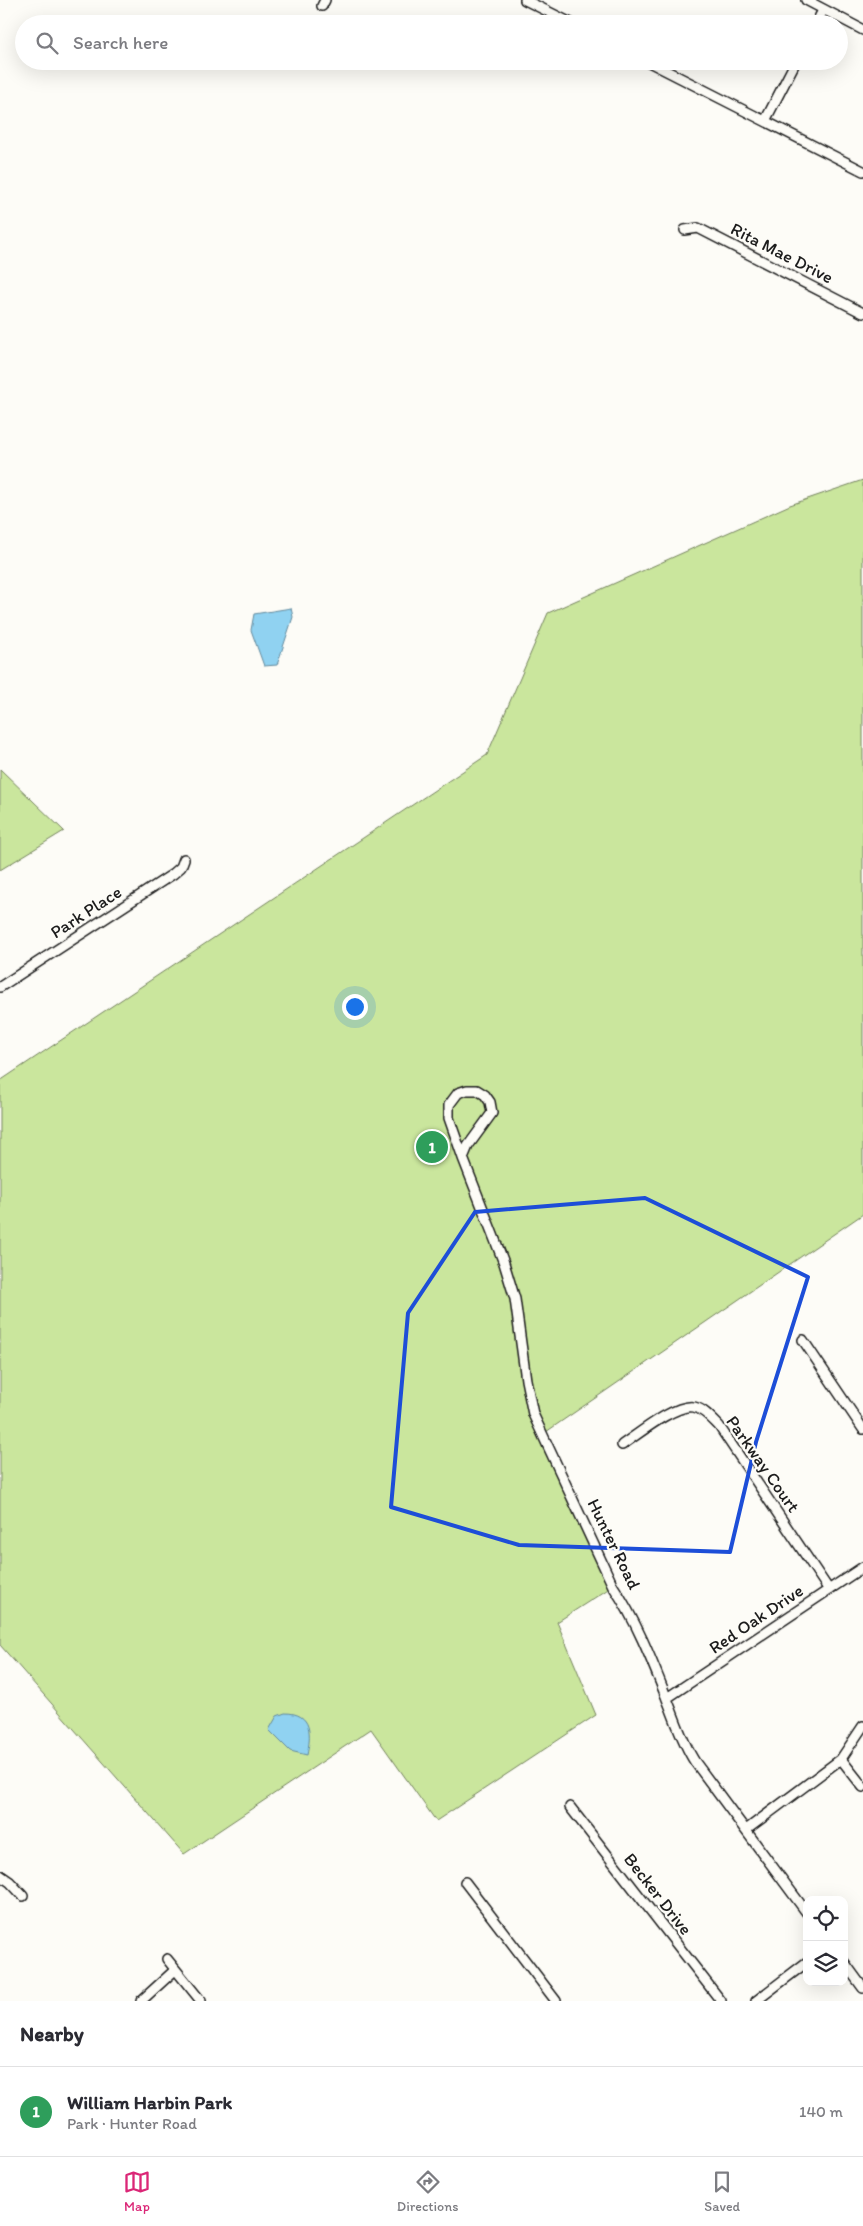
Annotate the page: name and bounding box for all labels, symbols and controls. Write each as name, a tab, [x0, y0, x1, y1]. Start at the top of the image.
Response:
search box	[15, 15, 848, 70]
icon: search	[33, 29, 61, 57]
text: Search here	[73, 31, 168, 54]
street label: Rita Mae Drive	[727, 218, 837, 288]
street label: Park Place	[46, 881, 126, 943]
your location	[342, 994, 368, 1020]
pin: 1	[416, 1128, 448, 1166]
street label: Parkway Court	[722, 1411, 805, 1517]
street label: Hunter Road	[583, 1495, 645, 1593]
street label: Red Oak Drive	[705, 1579, 807, 1659]
street label: Becker Drive	[619, 1849, 697, 1939]
map controls	[803, 1896, 848, 1986]
button: locate	[803, 1896, 848, 1941]
button: layers	[803, 1941, 848, 1986]
text: Nearby	[20, 2021, 84, 2046]
text: William Harbin Park	[67, 2091, 232, 2114]
text: 1	[32, 2102, 40, 2121]
text: 140 m	[799, 2102, 843, 2121]
text: Park · Hunter Road	[67, 2114, 197, 2133]
tab: Map	[123, 2168, 151, 2215]
tab: Directions	[397, 2168, 458, 2215]
tab: Saved	[704, 2168, 740, 2215]

